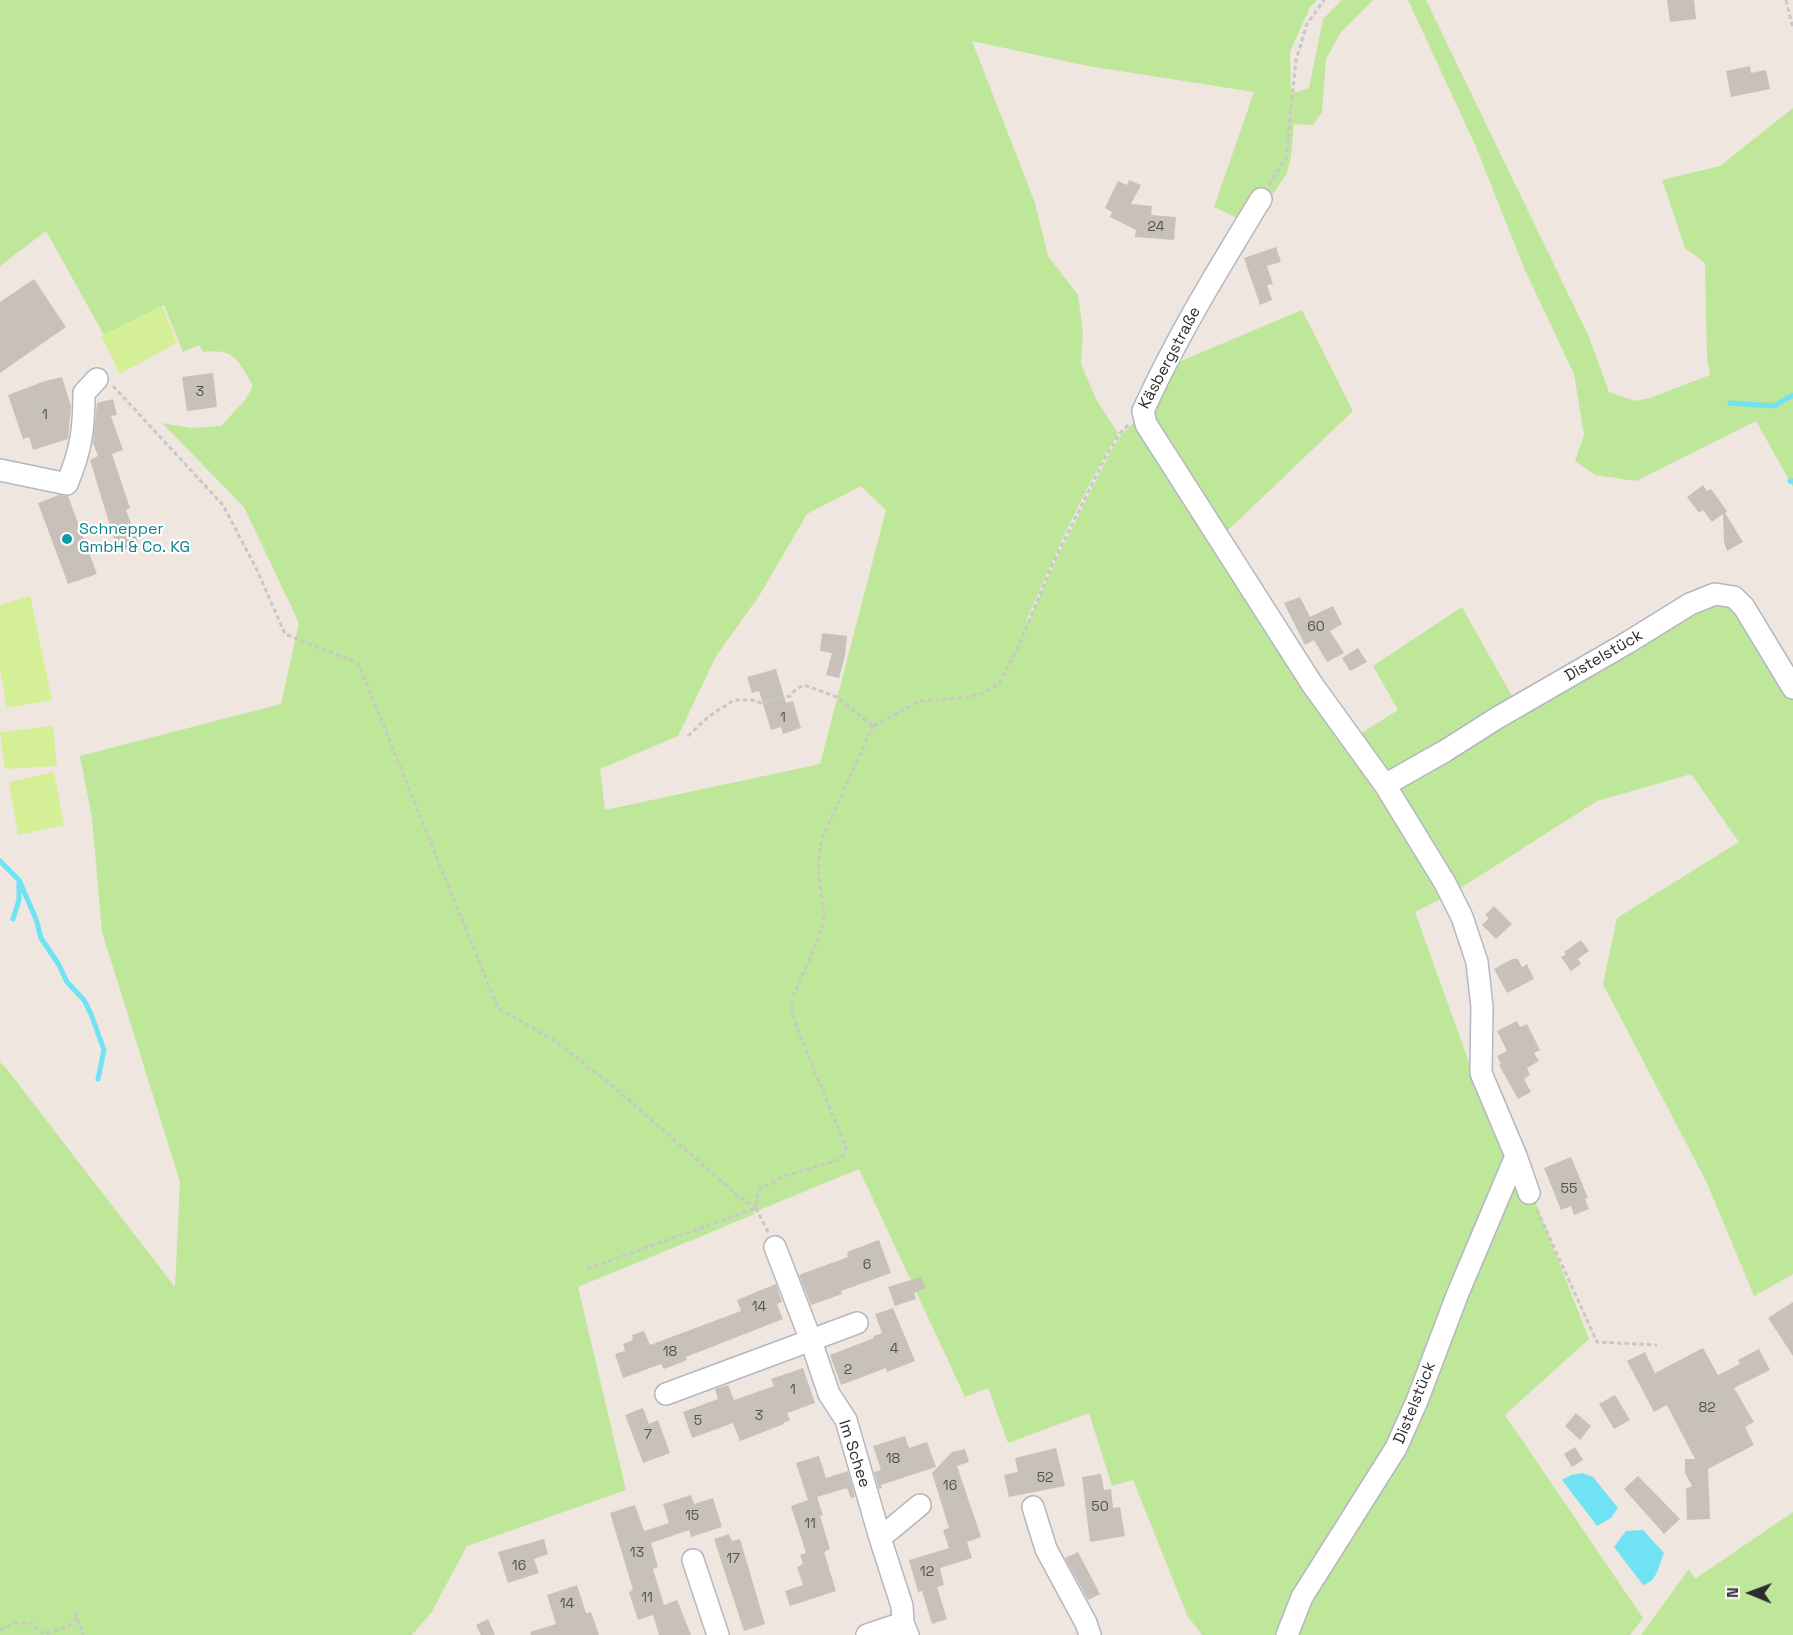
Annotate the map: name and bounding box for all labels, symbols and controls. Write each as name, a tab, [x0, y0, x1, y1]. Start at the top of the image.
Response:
house number: 24	[1148, 219, 1164, 235]
street label: Käsbergstraße	[1135, 304, 1205, 412]
house number: 3	[196, 384, 204, 400]
house number: 1	[42, 407, 48, 423]
place label: Schnepper GmbH & Co. KG	[79, 520, 190, 558]
marker: Schnepper GmbH & Co. KG	[60, 532, 74, 546]
house number: 60	[1307, 619, 1325, 635]
street label: Distelstück	[1562, 626, 1646, 686]
house number: 1	[780, 710, 786, 726]
house number: 55	[1561, 1181, 1577, 1197]
house number: 6	[863, 1257, 871, 1273]
house number: 14	[752, 1299, 766, 1315]
house number: 4	[890, 1341, 898, 1357]
house number: 18	[663, 1344, 677, 1360]
street label: Distelstück	[1390, 1359, 1440, 1447]
house number: 2	[844, 1362, 852, 1378]
house number: 1	[790, 1382, 796, 1398]
house number: 82	[1698, 1400, 1716, 1416]
house number: 3	[755, 1408, 763, 1424]
house number: 5	[694, 1413, 702, 1429]
street label: Im Schee	[834, 1418, 874, 1490]
house number: 7	[644, 1427, 652, 1443]
house number: 18	[886, 1451, 900, 1467]
house number: 52	[1037, 1470, 1053, 1486]
house number: 16	[943, 1478, 957, 1494]
house number: 50	[1091, 1499, 1109, 1515]
house number: 15	[685, 1508, 699, 1524]
house number: 11	[804, 1516, 816, 1532]
house number: 13	[630, 1545, 644, 1561]
house number: 17	[726, 1551, 740, 1567]
house number: 16	[512, 1558, 526, 1574]
north arrow	[1721, 1563, 1781, 1623]
house number: 12	[920, 1564, 934, 1580]
text: N	[1722, 1587, 1743, 1598]
house number: 11	[641, 1590, 653, 1606]
house number: 14	[560, 1596, 574, 1612]

